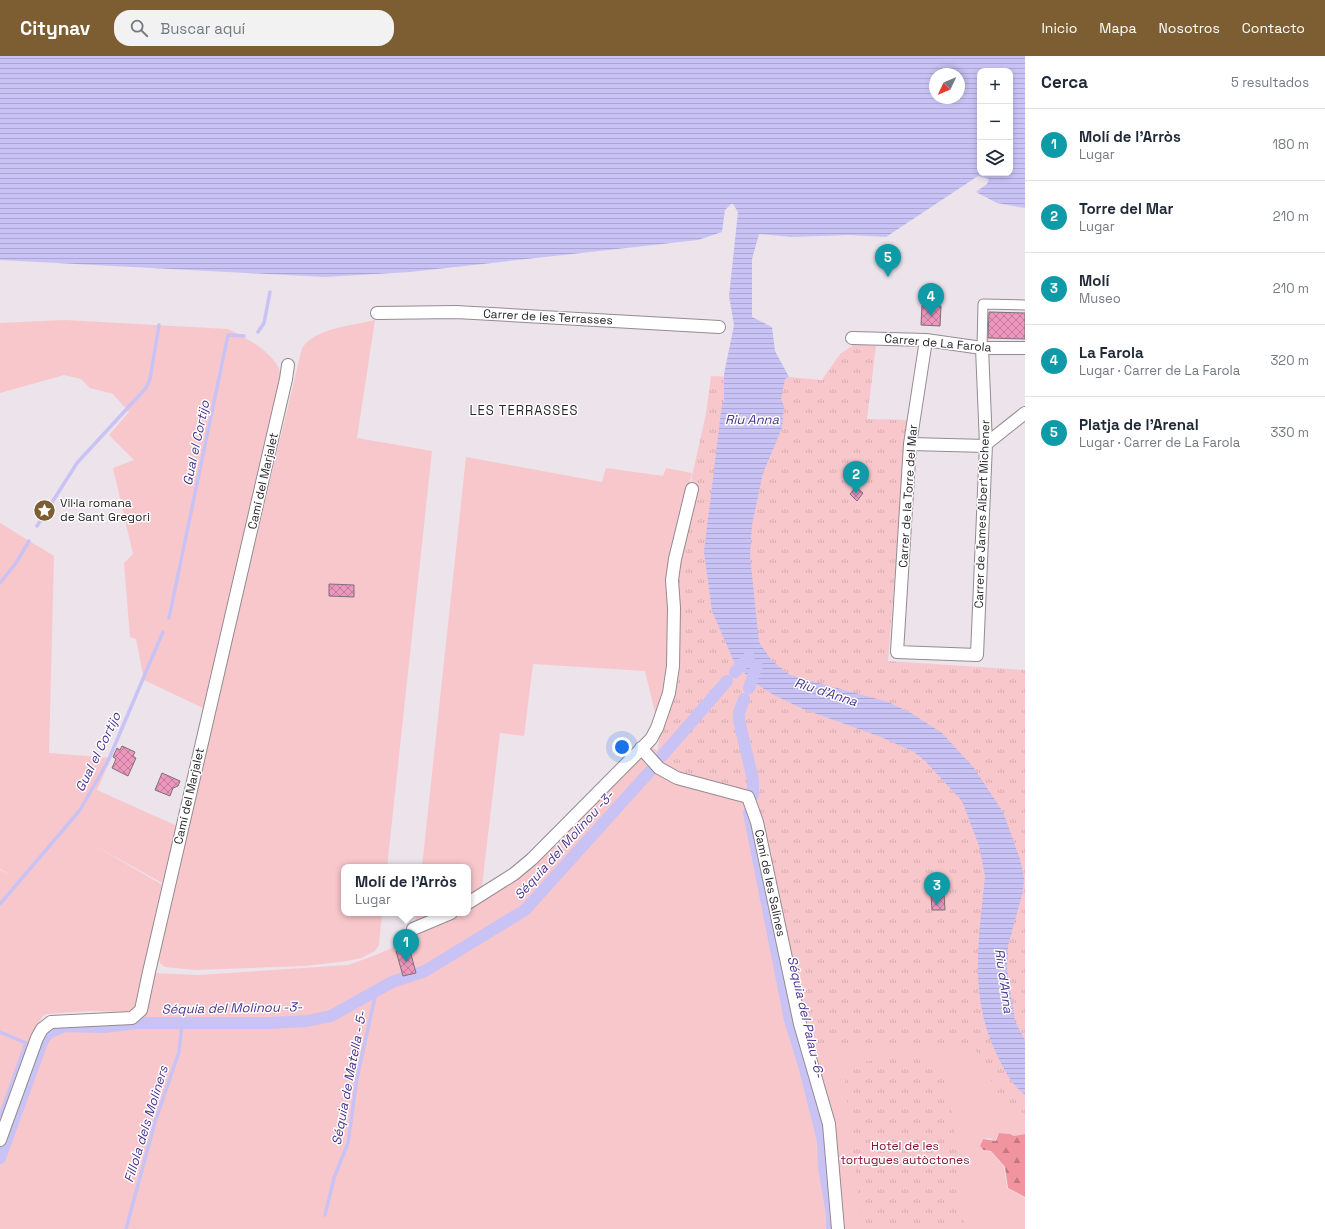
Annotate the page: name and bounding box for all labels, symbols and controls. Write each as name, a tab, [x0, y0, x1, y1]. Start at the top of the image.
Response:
search box	[114, 10, 394, 46]
text: Citynav	[20, 16, 90, 41]
icon: search	[128, 17, 150, 39]
text: Buscar aquí	[160, 19, 245, 38]
text: Inicio	[1041, 19, 1077, 37]
text: Mapa	[1099, 19, 1137, 37]
text: Nosotros	[1159, 19, 1220, 37]
text: Contacto	[1242, 19, 1305, 37]
north arrow	[929, 68, 965, 104]
map controls	[977, 68, 1013, 176]
button: +	[977, 68, 1013, 104]
text: Cerca	[1041, 71, 1088, 93]
text: 5 resultados	[1231, 74, 1309, 91]
button: −	[977, 104, 1013, 140]
text: Molí de l'Arròs	[1079, 127, 1181, 146]
text: 1	[1051, 136, 1057, 153]
text: 180 m	[1273, 136, 1309, 153]
button: layers	[977, 140, 1013, 176]
text: Lugar	[1079, 146, 1115, 163]
text: Torre del Mar	[1079, 199, 1174, 218]
text: 2	[1050, 208, 1058, 225]
text: 210 m	[1273, 208, 1309, 225]
text: Lugar	[1079, 218, 1115, 235]
pin: 5	[875, 244, 901, 277]
text: Molí	[1079, 271, 1109, 290]
text: 3	[1050, 280, 1058, 297]
text: 210 m	[1273, 280, 1309, 297]
pin: 4	[918, 283, 944, 316]
text: Museo	[1079, 290, 1121, 307]
street label: Carrer de les Terrasses	[483, 306, 613, 328]
street label: Carrer de La Farola	[884, 330, 992, 356]
text: La Farola	[1079, 343, 1144, 362]
text: 4	[1050, 352, 1058, 369]
text: 320 m	[1270, 352, 1309, 369]
text: Lugar · Carrer de La Farola	[1079, 362, 1240, 379]
water label: Gual el Cortijo	[179, 398, 214, 487]
district label: LES TERRASSES	[469, 402, 579, 419]
water label: Riu Anna	[725, 411, 780, 428]
text: Platja de l'Arenal	[1079, 415, 1199, 434]
street label: Carrer de James Albert Michener	[971, 419, 993, 609]
street label: Carrer de la Torre del Mar	[895, 423, 921, 568]
text: 5	[1050, 424, 1058, 441]
text: 330 m	[1270, 424, 1309, 441]
street label: Camí del Marjalet	[244, 431, 282, 531]
text: Lugar · Carrer de La Farola	[1079, 434, 1240, 451]
pin: 2	[843, 461, 869, 494]
place label: Vil·la romana de Sant Gregori	[60, 495, 150, 525]
place icon: Vil·la romana de Sant Gregori	[32, 497, 58, 523]
water label: Riu d'Anna	[793, 674, 860, 710]
water label: Gual el Cortijo	[71, 709, 125, 795]
your location	[612, 737, 632, 757]
street label: Camí del Marjalet	[170, 746, 208, 846]
water label: Séquia del Molinou -3-	[511, 787, 617, 903]
street label: Camí de les Salines	[751, 828, 789, 938]
popup	[341, 864, 471, 916]
text: Molí de l'Arròs	[355, 872, 457, 891]
pin: 3	[924, 872, 950, 905]
text: Lugar	[355, 891, 391, 908]
pin: 1	[393, 929, 419, 962]
water label: Riu d'Anna	[991, 948, 1017, 1015]
water label: Séquia del Palau -6-	[784, 954, 828, 1080]
water label: Séquia del Molinou -3-	[161, 998, 303, 1018]
water label: Séquia de Matella - 5-	[328, 1009, 370, 1147]
water label: Fillola dels Moliners	[120, 1063, 172, 1184]
park label: Hotel de les tortugues autòctones	[841, 1138, 969, 1168]

